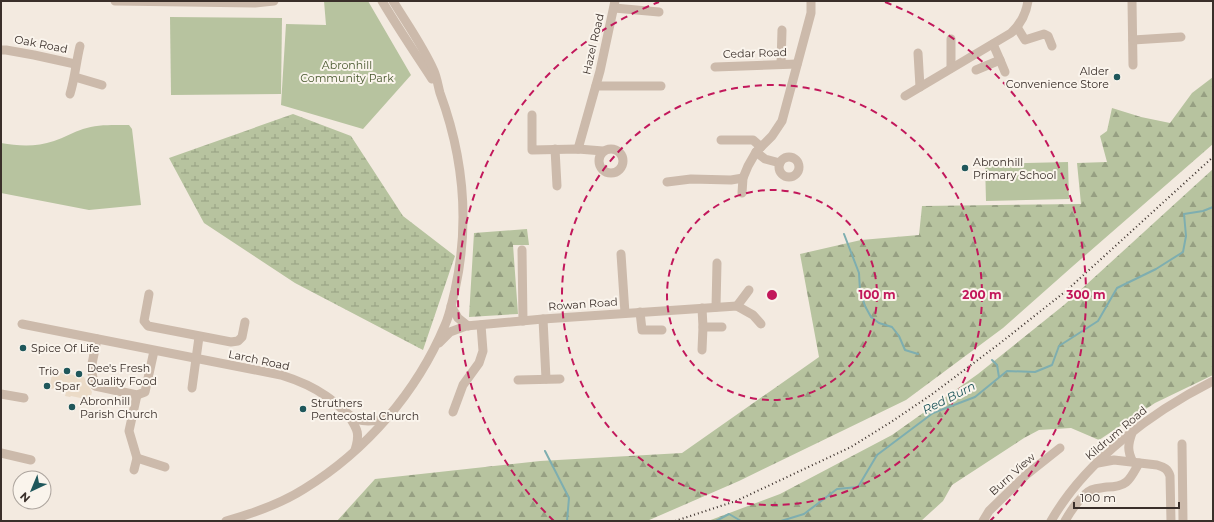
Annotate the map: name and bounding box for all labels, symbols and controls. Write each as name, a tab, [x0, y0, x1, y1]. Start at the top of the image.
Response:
street label: Hazel Road	[579, 12, 607, 76]
street label: Oak Road	[13, 32, 69, 56]
street label: Cedar Road	[723, 45, 787, 61]
park label: Abronhill Community Park	[300, 58, 394, 85]
place label: Alder Convenience Store	[1006, 64, 1109, 91]
marker: Alder Convenience Store	[1112, 72, 1122, 82]
place label: Abronhill Primary School	[973, 155, 1056, 182]
marker: Abronhill Primary School	[960, 163, 970, 173]
text: 100 m	[859, 287, 895, 302]
text: 200 m	[962, 287, 1002, 302]
text: 300 m	[1065, 287, 1106, 302]
centre of rings	[765, 288, 779, 302]
street label: Rowan Road	[548, 295, 618, 313]
place label: Spice Of Life	[31, 341, 100, 355]
marker: Spice Of Life	[18, 343, 28, 353]
street label: Larch Road	[227, 347, 291, 373]
place label: Dee's Fresh Quality Food	[87, 361, 157, 388]
place label: Trio	[39, 364, 59, 378]
marker: Trio	[62, 366, 72, 376]
marker: Dee's Fresh Quality Food	[74, 369, 84, 379]
water label: Red Burn	[920, 378, 978, 417]
place label: Spar	[55, 379, 80, 393]
marker: Spar	[42, 381, 52, 391]
place label: Abronhill Parish Church	[80, 394, 158, 421]
place label: Struthers Pentecostal Church	[311, 396, 419, 423]
marker: Abronhill Parish Church	[67, 402, 77, 412]
street label: Kildrum Road	[1082, 403, 1150, 463]
marker: Struthers Pentecostal Church	[298, 404, 308, 414]
street label: Burn View	[986, 450, 1038, 498]
north arrow	[12, 470, 52, 510]
scale bar	[1074, 484, 1179, 510]
text: N	[17, 489, 33, 505]
text: 100 m	[1080, 490, 1116, 505]

